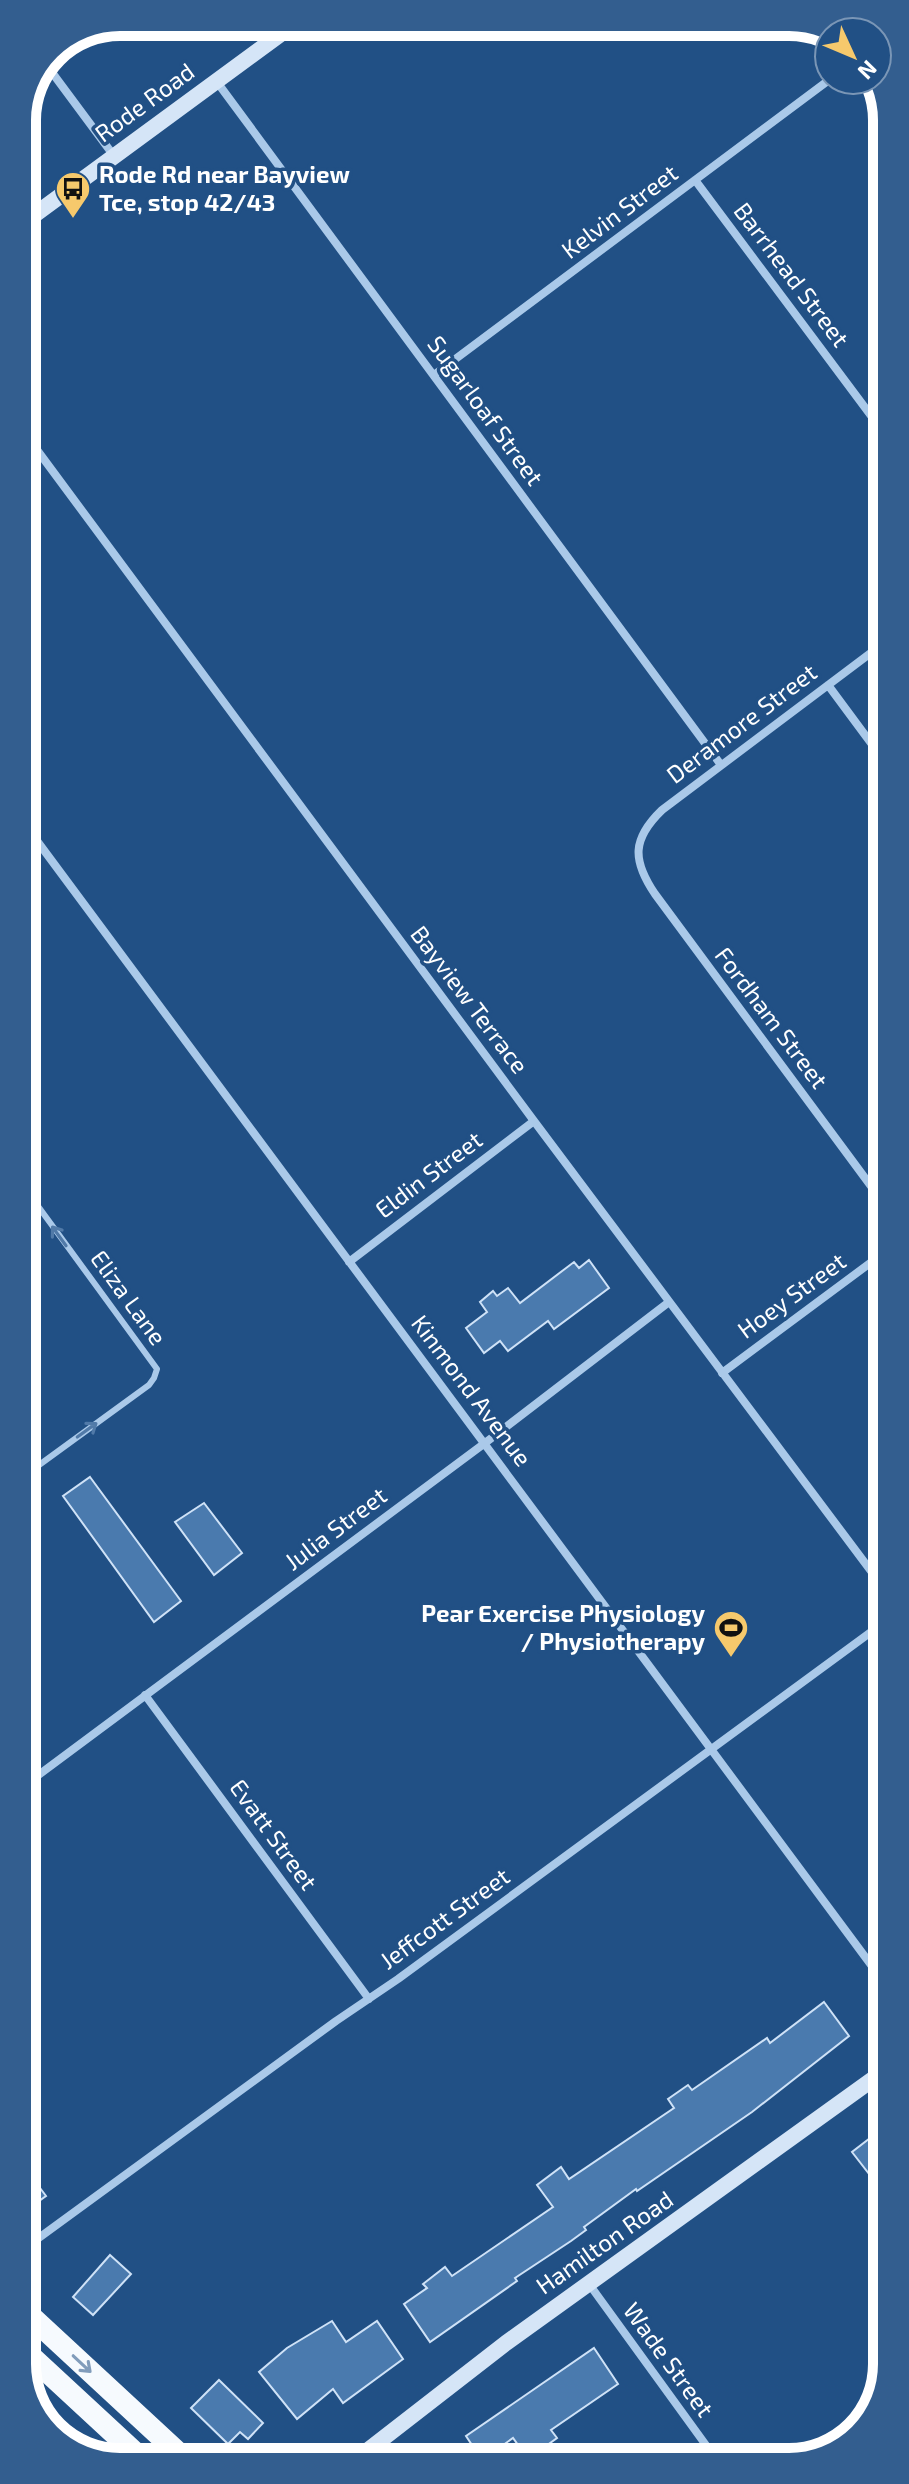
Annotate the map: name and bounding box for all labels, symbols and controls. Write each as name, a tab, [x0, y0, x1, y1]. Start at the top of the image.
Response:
north arrow	[813, 16, 893, 96]
street label: Rode Road	[89, 56, 199, 147]
text: N	[853, 56, 883, 85]
street label: Kelvin Street	[555, 158, 683, 264]
place label: Rode Rd near Bayview Tce, stop 42/43	[99, 159, 350, 216]
bus stop icon: Rode Rd near Bayview Tce, stop 42/43	[54, 170, 92, 220]
street label: Barrhead Street	[729, 196, 856, 352]
street label: Sugarloaf Street	[422, 330, 550, 491]
street label: Deramore Street	[660, 657, 822, 789]
street label: Bayview Terrace	[405, 920, 535, 1079]
street label: Fordham Street	[710, 941, 835, 1094]
street label: Eldin Street	[369, 1124, 487, 1223]
one-way arrow	[51, 1225, 68, 1247]
street label: Eliza Lane	[85, 1244, 173, 1350]
street label: Hoey Street	[731, 1246, 851, 1344]
street label: Kinmond Avenue	[406, 1309, 538, 1471]
one-way arrow	[76, 1422, 97, 1439]
street label: Julia Street	[278, 1480, 392, 1576]
place label: Pear Exercise Physiology / Physiotherapy	[421, 1598, 705, 1655]
sports icon: Pear Exercise Physiology / Physiotherapy	[712, 1609, 750, 1659]
street label: Evatt Street	[224, 1773, 324, 1895]
street label: Jeffcott Street	[374, 1861, 515, 1975]
street label: Hamilton Road	[530, 2184, 678, 2300]
street label: Wade Street	[618, 2296, 720, 2422]
one-way arrow	[72, 2354, 92, 2372]

